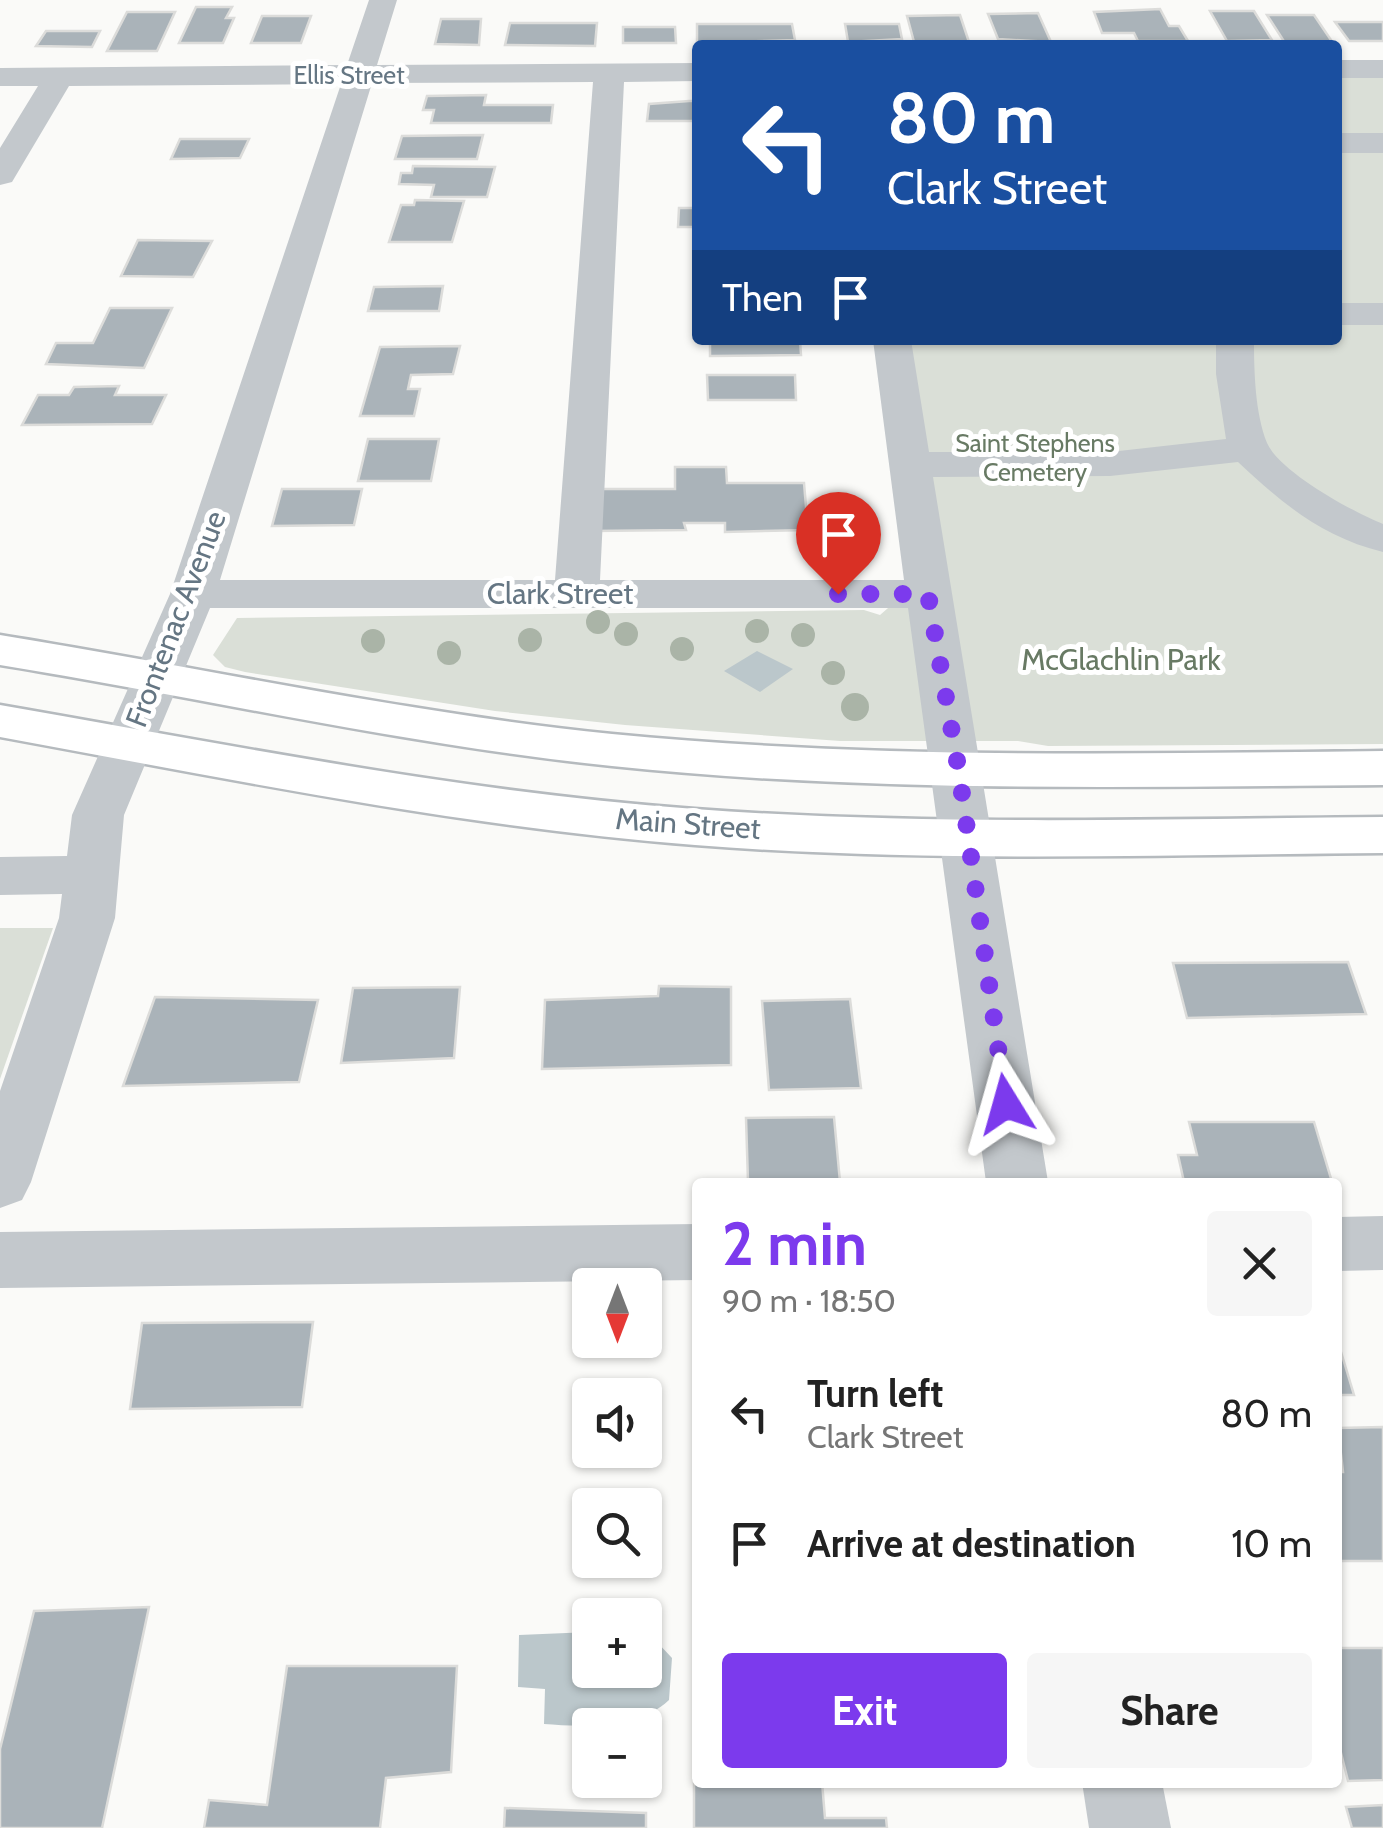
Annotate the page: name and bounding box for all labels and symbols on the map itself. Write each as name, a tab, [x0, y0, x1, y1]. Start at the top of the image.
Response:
street label: Ellis Street	[293, 60, 405, 90]
park label: Saint Stephens Cemetery	[955, 428, 1115, 487]
pin	[796, 492, 881, 595]
street label: Frontenac Avenue	[117, 506, 234, 732]
street label: Clark Street	[487, 575, 633, 612]
park label: McGlachlin Park	[1021, 641, 1221, 678]
street label: Main Street	[614, 800, 762, 847]
position arrow	[954, 1052, 1058, 1156]
north arrow	[572, 1268, 662, 1358]

